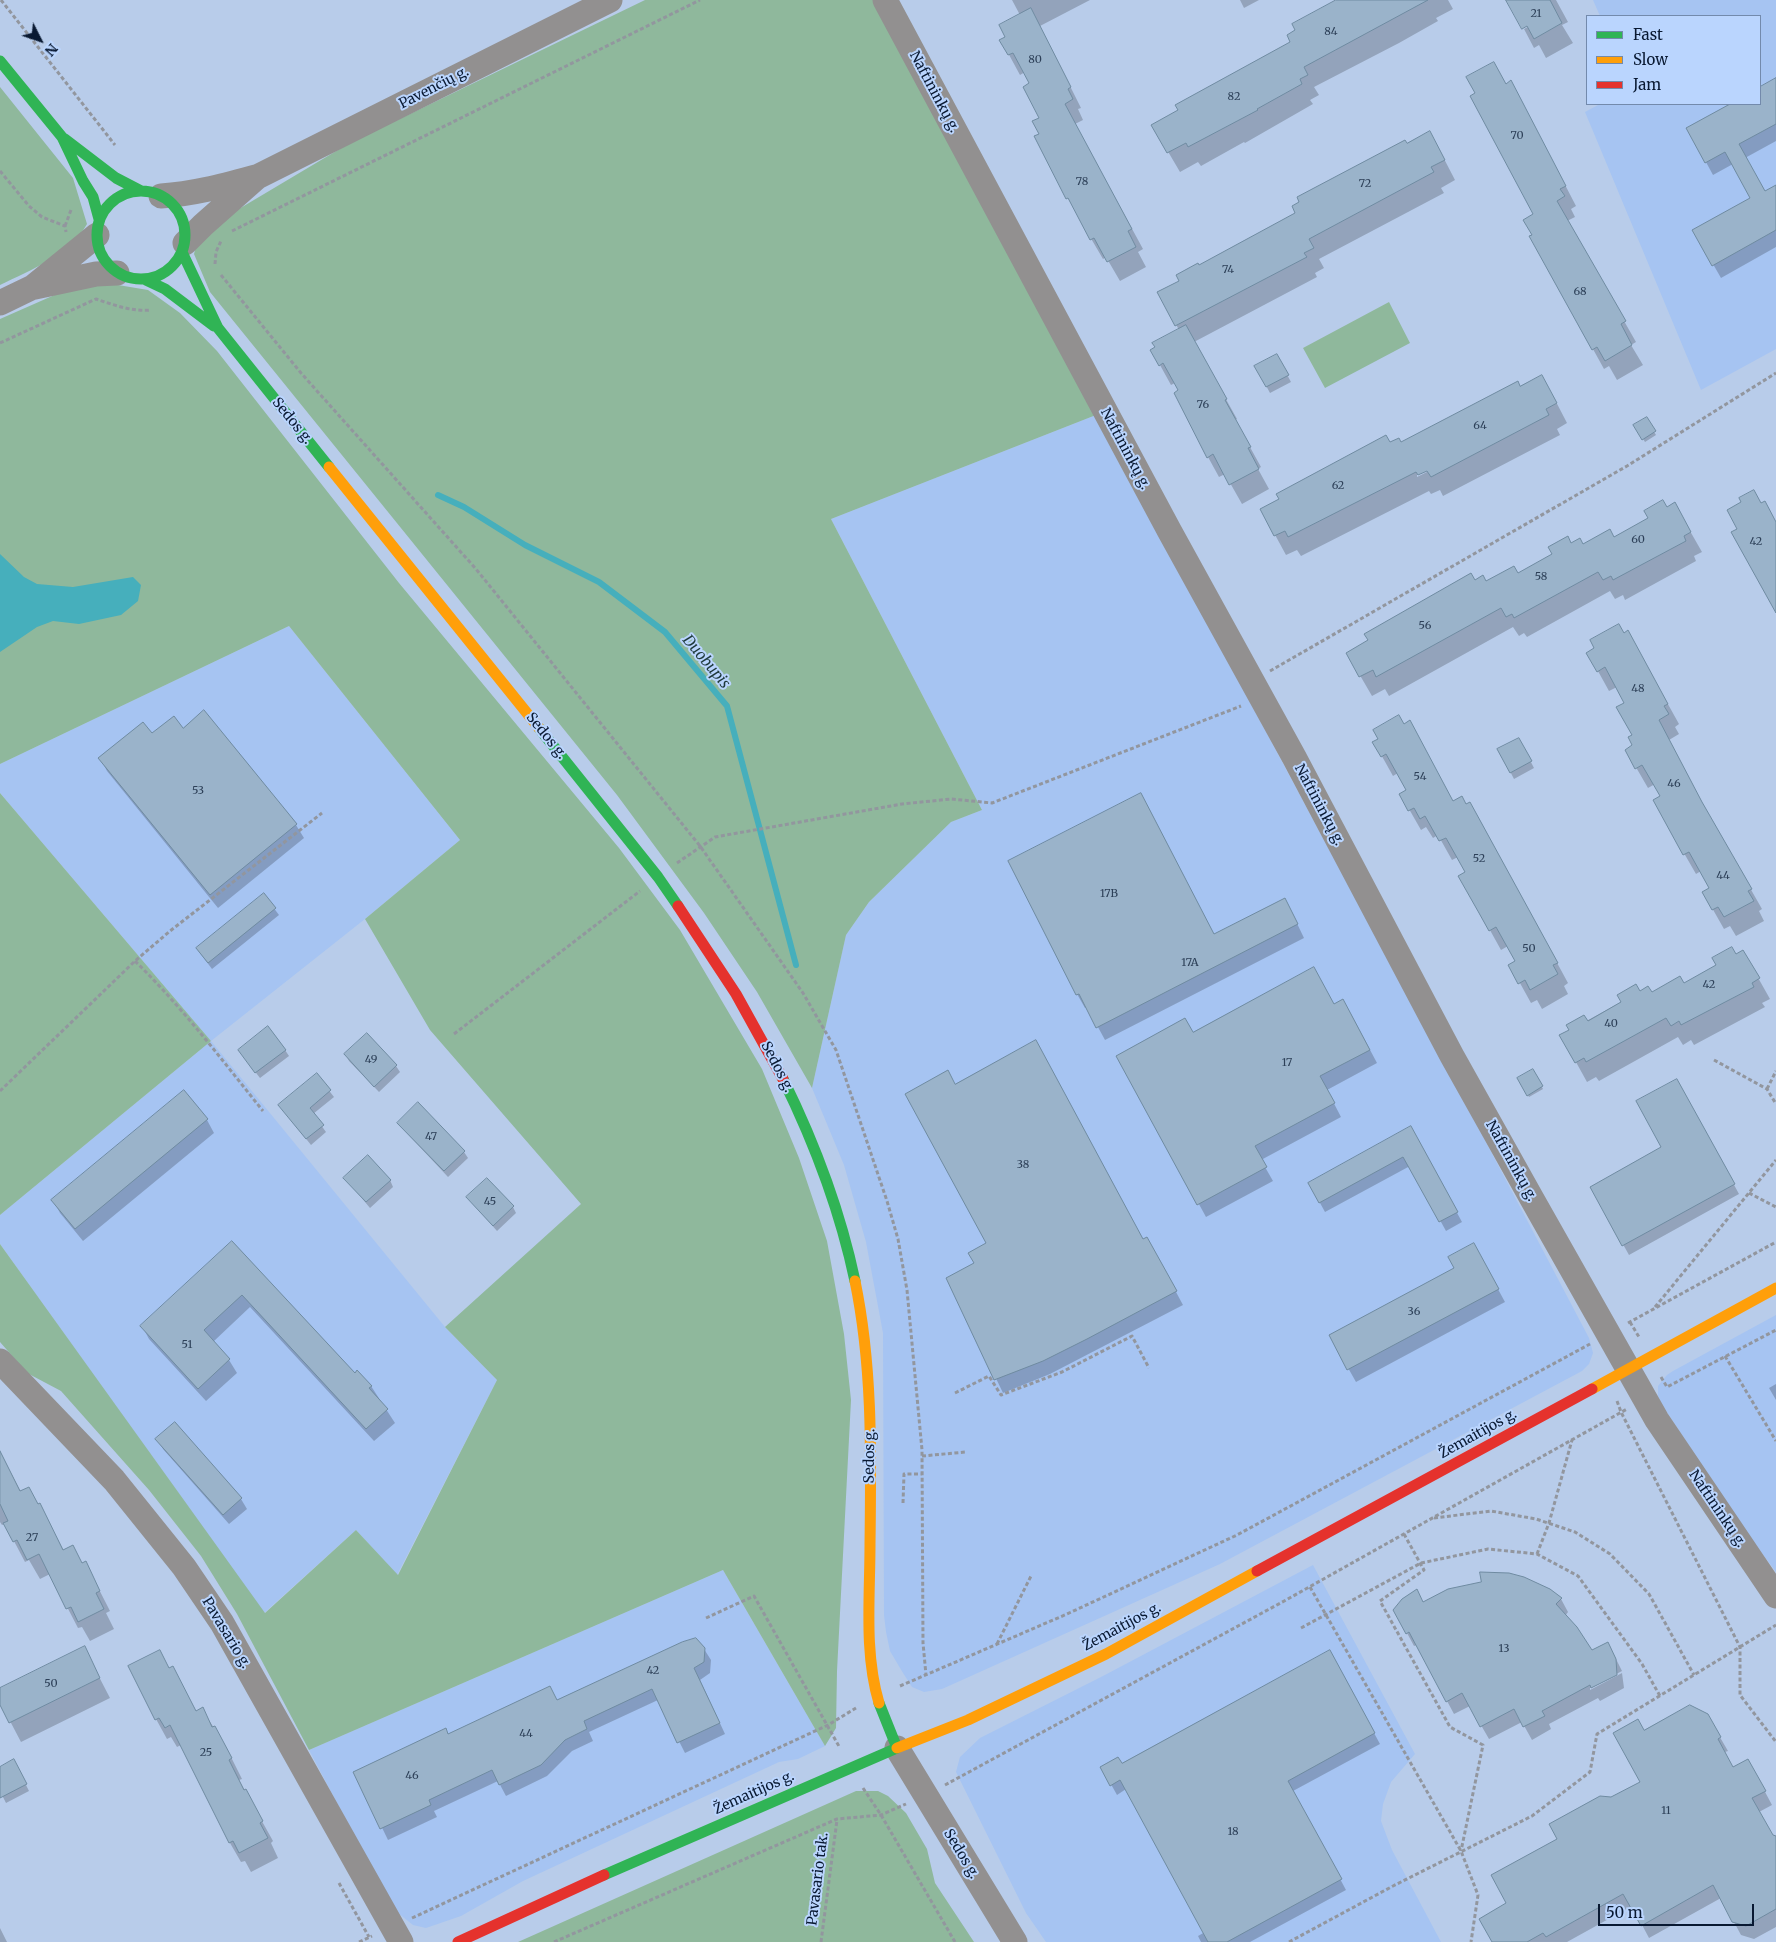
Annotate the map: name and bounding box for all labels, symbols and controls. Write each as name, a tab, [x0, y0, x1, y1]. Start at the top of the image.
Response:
house number: 21	[1530, 7, 1542, 21]
north arrow	[15, 15, 65, 65]
legend	[1586, 15, 1761, 105]
house number: 84	[1324, 25, 1338, 39]
text: Fast	[1633, 25, 1663, 44]
text: N	[41, 40, 62, 60]
street label: Naftininkų g.	[906, 49, 962, 135]
text: Slow	[1633, 50, 1668, 69]
house number: 80	[1028, 53, 1042, 67]
street label: Pavenčių g.	[396, 63, 472, 113]
text: Jam	[1633, 75, 1661, 94]
house number: 82	[1228, 90, 1240, 104]
house number: 70	[1510, 129, 1524, 143]
house number: 78	[1076, 175, 1088, 189]
house number: 72	[1359, 177, 1371, 191]
house number: 74	[1222, 263, 1234, 277]
house number: 68	[1573, 285, 1587, 299]
street label: Sedos g.	[268, 394, 316, 448]
house number: 76	[1197, 398, 1209, 412]
street label: Naftininkų g.	[1097, 406, 1153, 492]
house number: 64	[1473, 419, 1487, 433]
house number: 62	[1332, 479, 1344, 493]
house number: 60	[1631, 533, 1645, 547]
house number: 42	[1750, 535, 1762, 549]
house number: 58	[1535, 570, 1547, 584]
house number: 56	[1419, 619, 1431, 633]
water label: Duobupis	[678, 632, 734, 692]
house number: 48	[1631, 682, 1645, 696]
street label: Sedos g.	[522, 709, 570, 763]
street label: Naftininkų g.	[1291, 762, 1347, 848]
house number: 54	[1414, 770, 1426, 784]
house number: 46	[1667, 777, 1681, 791]
house number: 53	[192, 784, 204, 798]
house number: 52	[1473, 852, 1485, 866]
house number: 44	[1716, 869, 1730, 883]
house number: 17B	[1100, 887, 1118, 901]
house number: 50	[1522, 942, 1536, 956]
house number: 17A	[1181, 956, 1199, 970]
house number: 42	[1703, 978, 1715, 992]
house number: 40	[1604, 1017, 1618, 1031]
street label: Sedos g.	[757, 1039, 797, 1095]
house number: 49	[365, 1053, 377, 1067]
house number: 17	[1282, 1056, 1292, 1070]
street label: Naftininkų g.	[1482, 1118, 1540, 1204]
house number: 47	[425, 1130, 437, 1144]
house number: 38	[1017, 1158, 1029, 1172]
house number: 45	[484, 1195, 496, 1209]
house number: 36	[1408, 1305, 1420, 1319]
house number: 51	[182, 1338, 192, 1352]
street label: Žemaitijos g.	[1436, 1406, 1520, 1462]
street label: Sedos g.	[861, 1429, 879, 1483]
street label: Naftininkų g.	[1685, 1467, 1749, 1551]
house number: 27	[26, 1531, 38, 1545]
street label: Pavasario g.	[198, 1594, 254, 1672]
street label: Žemaitijos g.	[1080, 1599, 1164, 1655]
house number: 13	[1499, 1642, 1509, 1656]
house number: 42	[647, 1664, 659, 1678]
house number: 50	[44, 1677, 58, 1691]
house number: 44	[519, 1727, 533, 1741]
house number: 25	[200, 1746, 212, 1760]
street label: Žemaitijos g.	[711, 1768, 797, 1818]
house number: 46	[405, 1769, 419, 1783]
house number: 11	[1661, 1804, 1671, 1818]
house number: 18	[1227, 1825, 1239, 1839]
street label: Sedos g.	[940, 1826, 982, 1882]
street label: Pavasario tak.	[804, 1831, 832, 1927]
scale bar	[1601, 1894, 1757, 1926]
text: 50 m	[1606, 1903, 1643, 1922]

